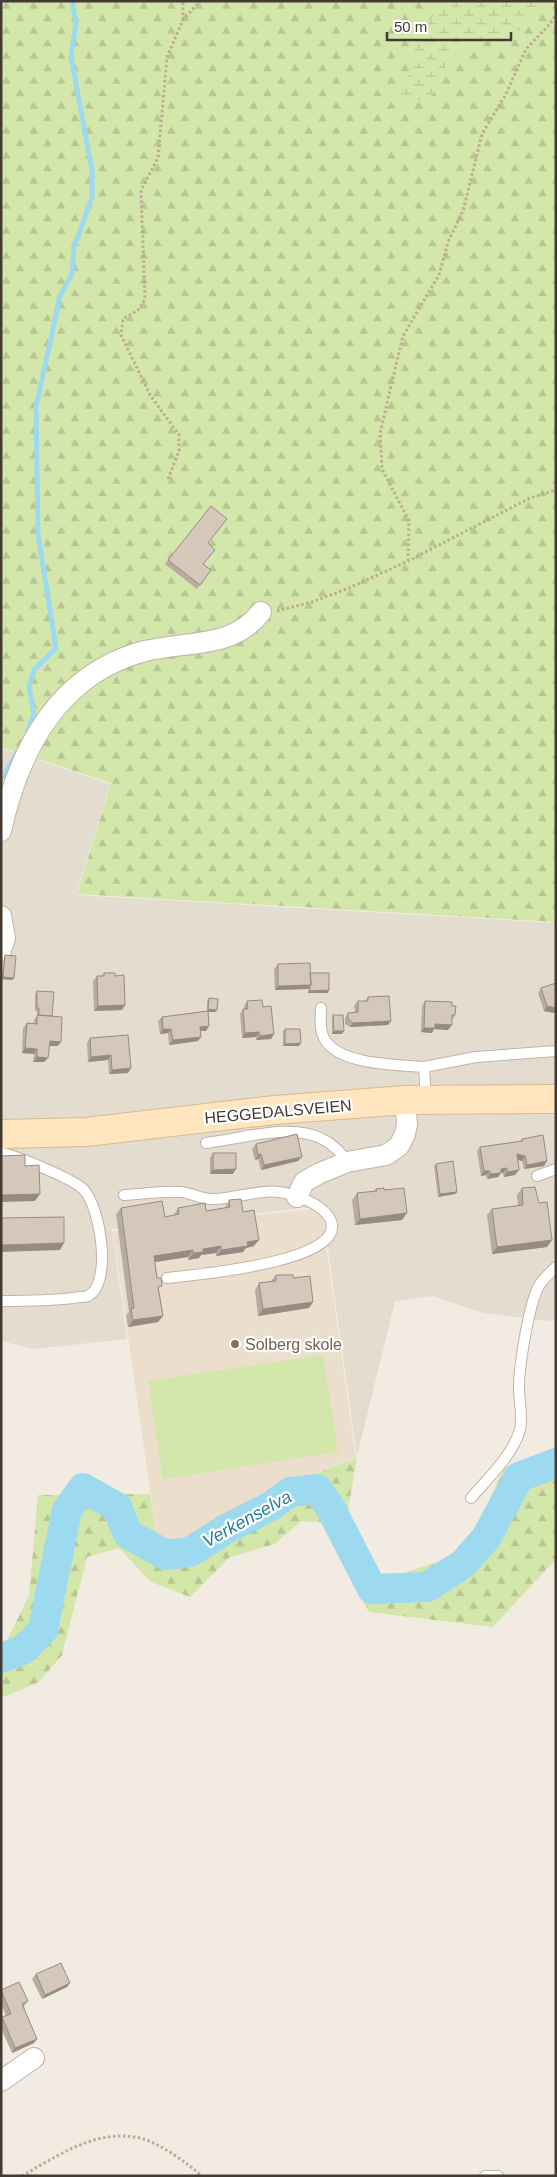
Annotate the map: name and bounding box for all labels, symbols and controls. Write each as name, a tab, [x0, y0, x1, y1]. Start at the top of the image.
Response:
scale bar	[387, 10, 511, 42]
text: 50 m	[394, 18, 427, 35]
street label: HEGGEDALSVEIEN	[204, 1097, 352, 1126]
place label: Solberg skole	[245, 1336, 342, 1353]
marker: Solberg skole	[229, 1338, 241, 1350]
water label: Verkenselva	[199, 1486, 295, 1552]

